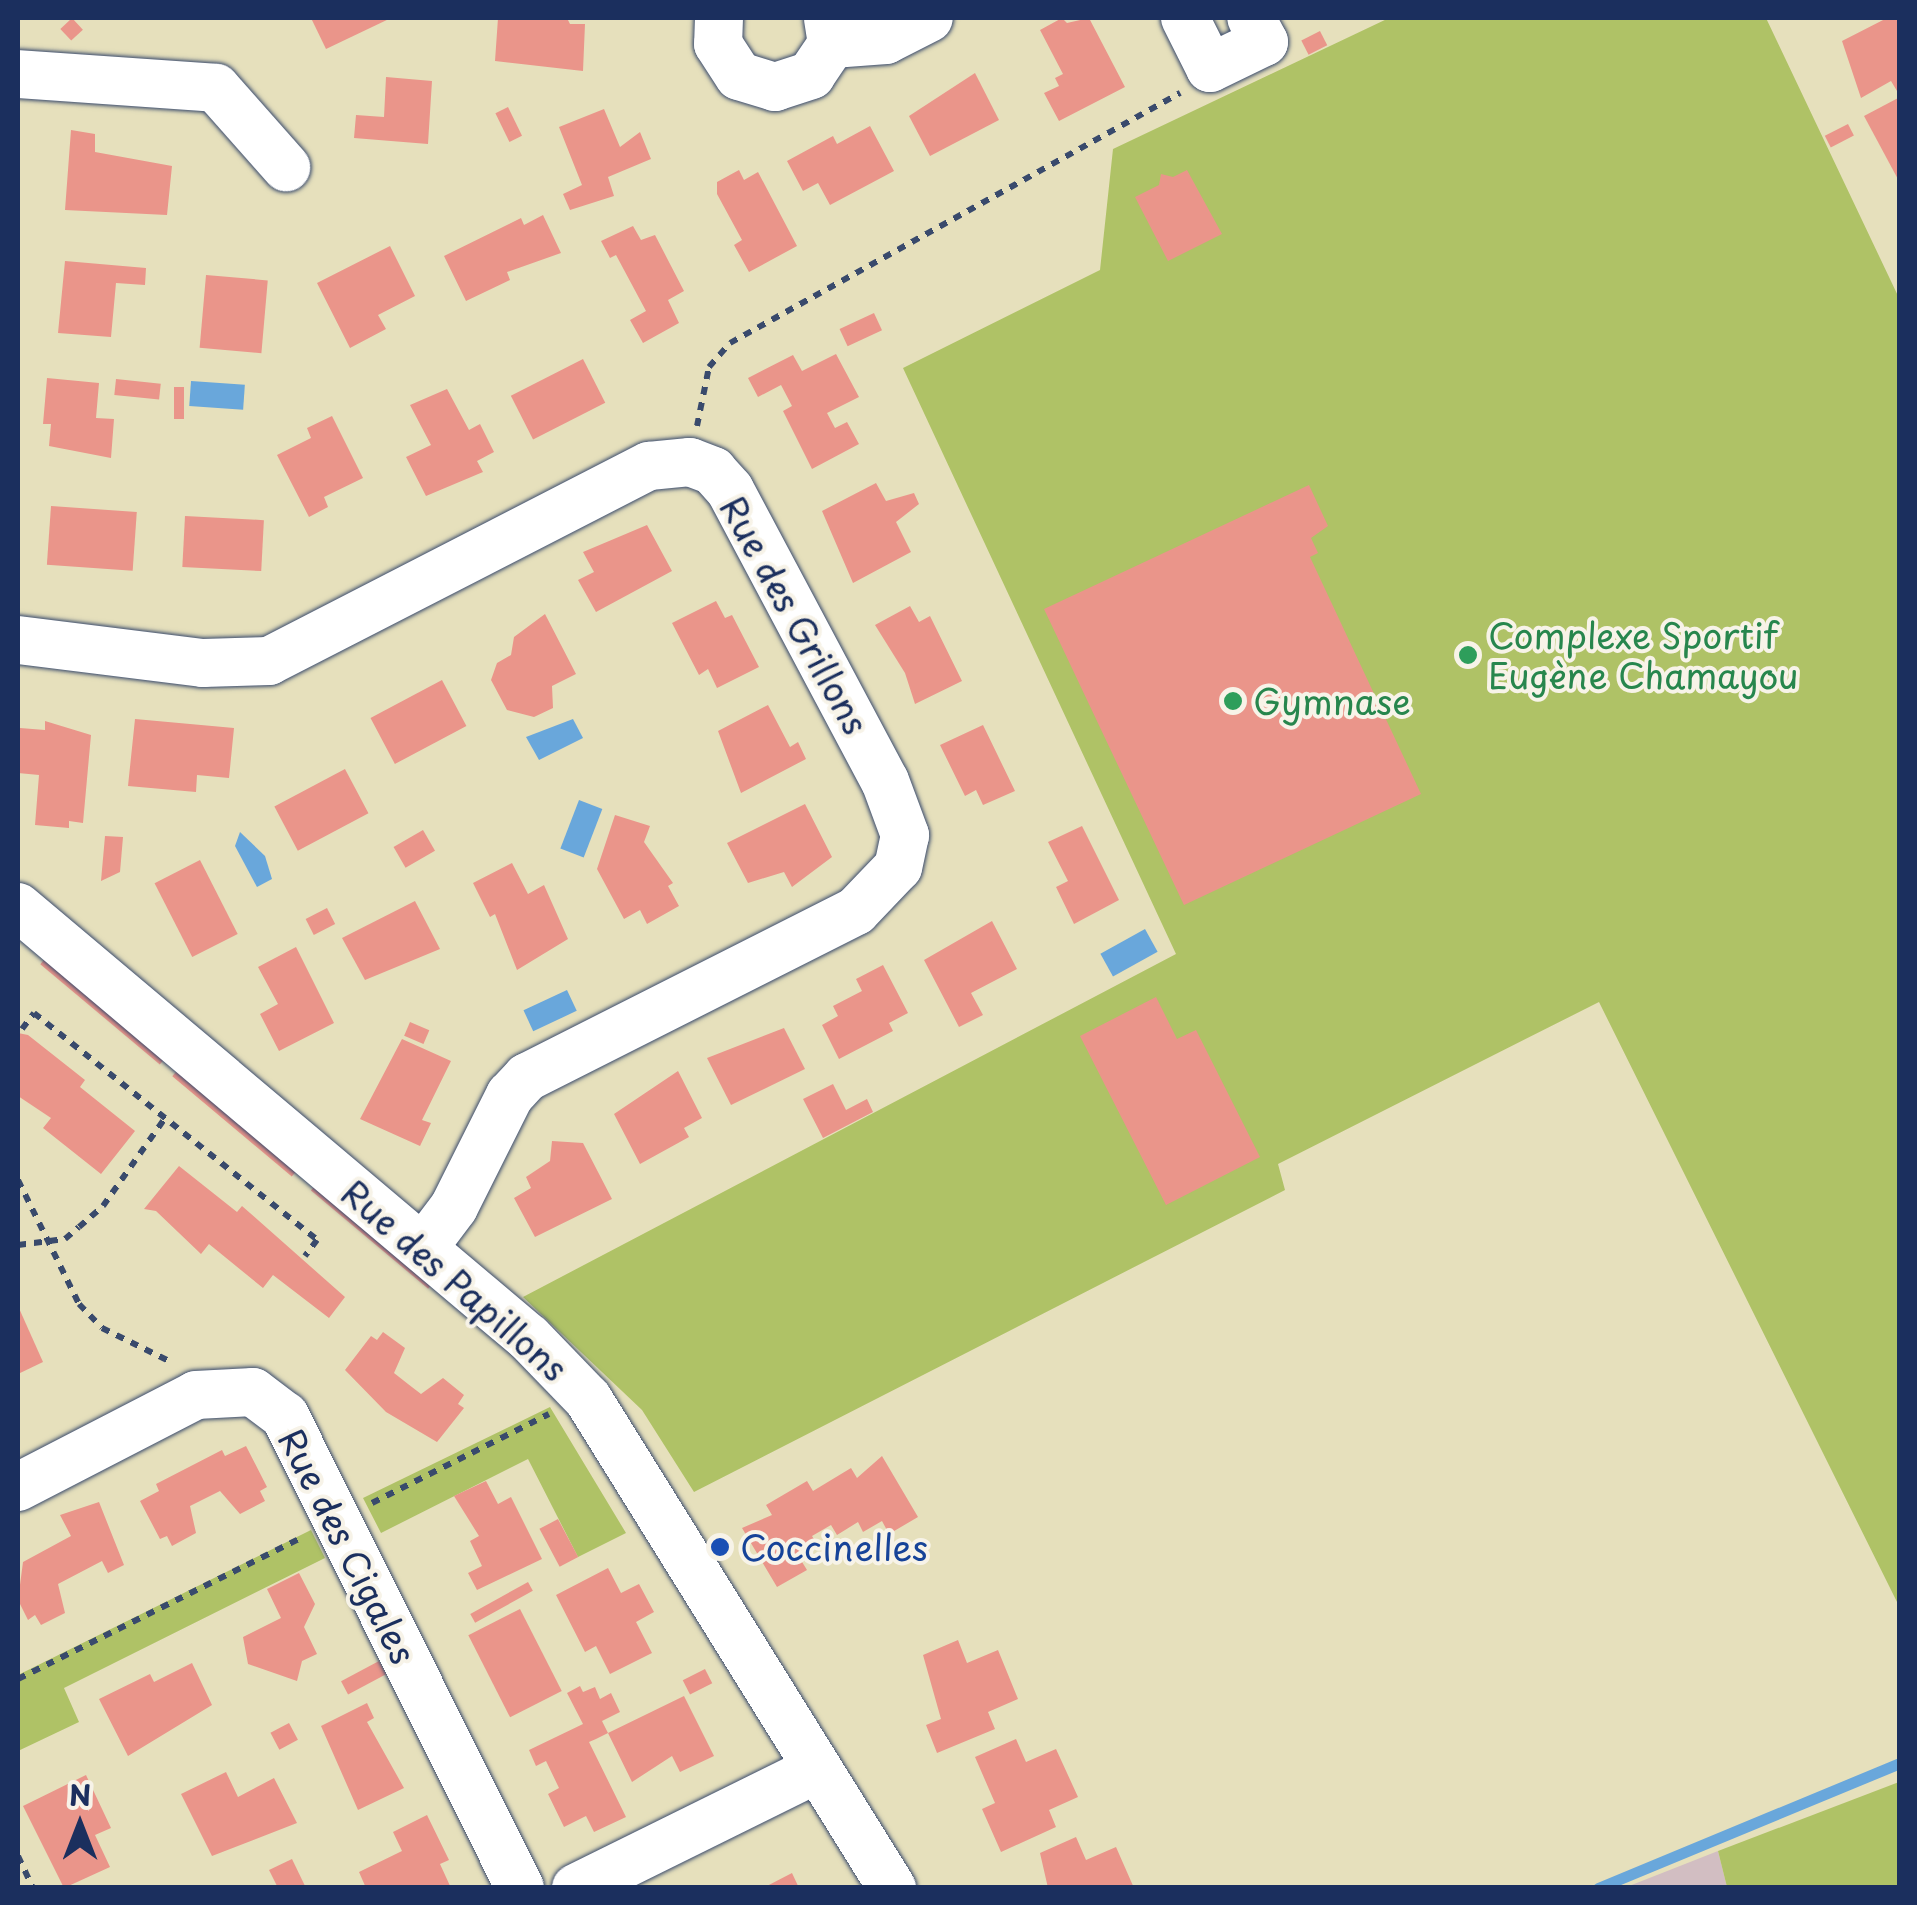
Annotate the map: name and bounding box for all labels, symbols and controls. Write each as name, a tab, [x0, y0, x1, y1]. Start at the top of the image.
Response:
street label: Rue des Grillons	[711, 487, 879, 743]
place label: Complexe Sportif Eugène Chamayou	[1488, 614, 1800, 696]
marker: Complexe Sportif Eugène Chamayou	[1457, 644, 1479, 666]
place label: Gymnase	[1253, 680, 1411, 722]
marker: Gymnase	[1222, 690, 1244, 712]
street label: Rue des Papillons	[333, 1170, 577, 1390]
street label: Rue des Cigales	[269, 1419, 427, 1673]
place label: Coccinelles	[740, 1526, 928, 1568]
marker: Coccinelles	[709, 1536, 731, 1558]
text: N	[69, 1773, 91, 1816]
north arrow	[30, 1775, 130, 1875]

